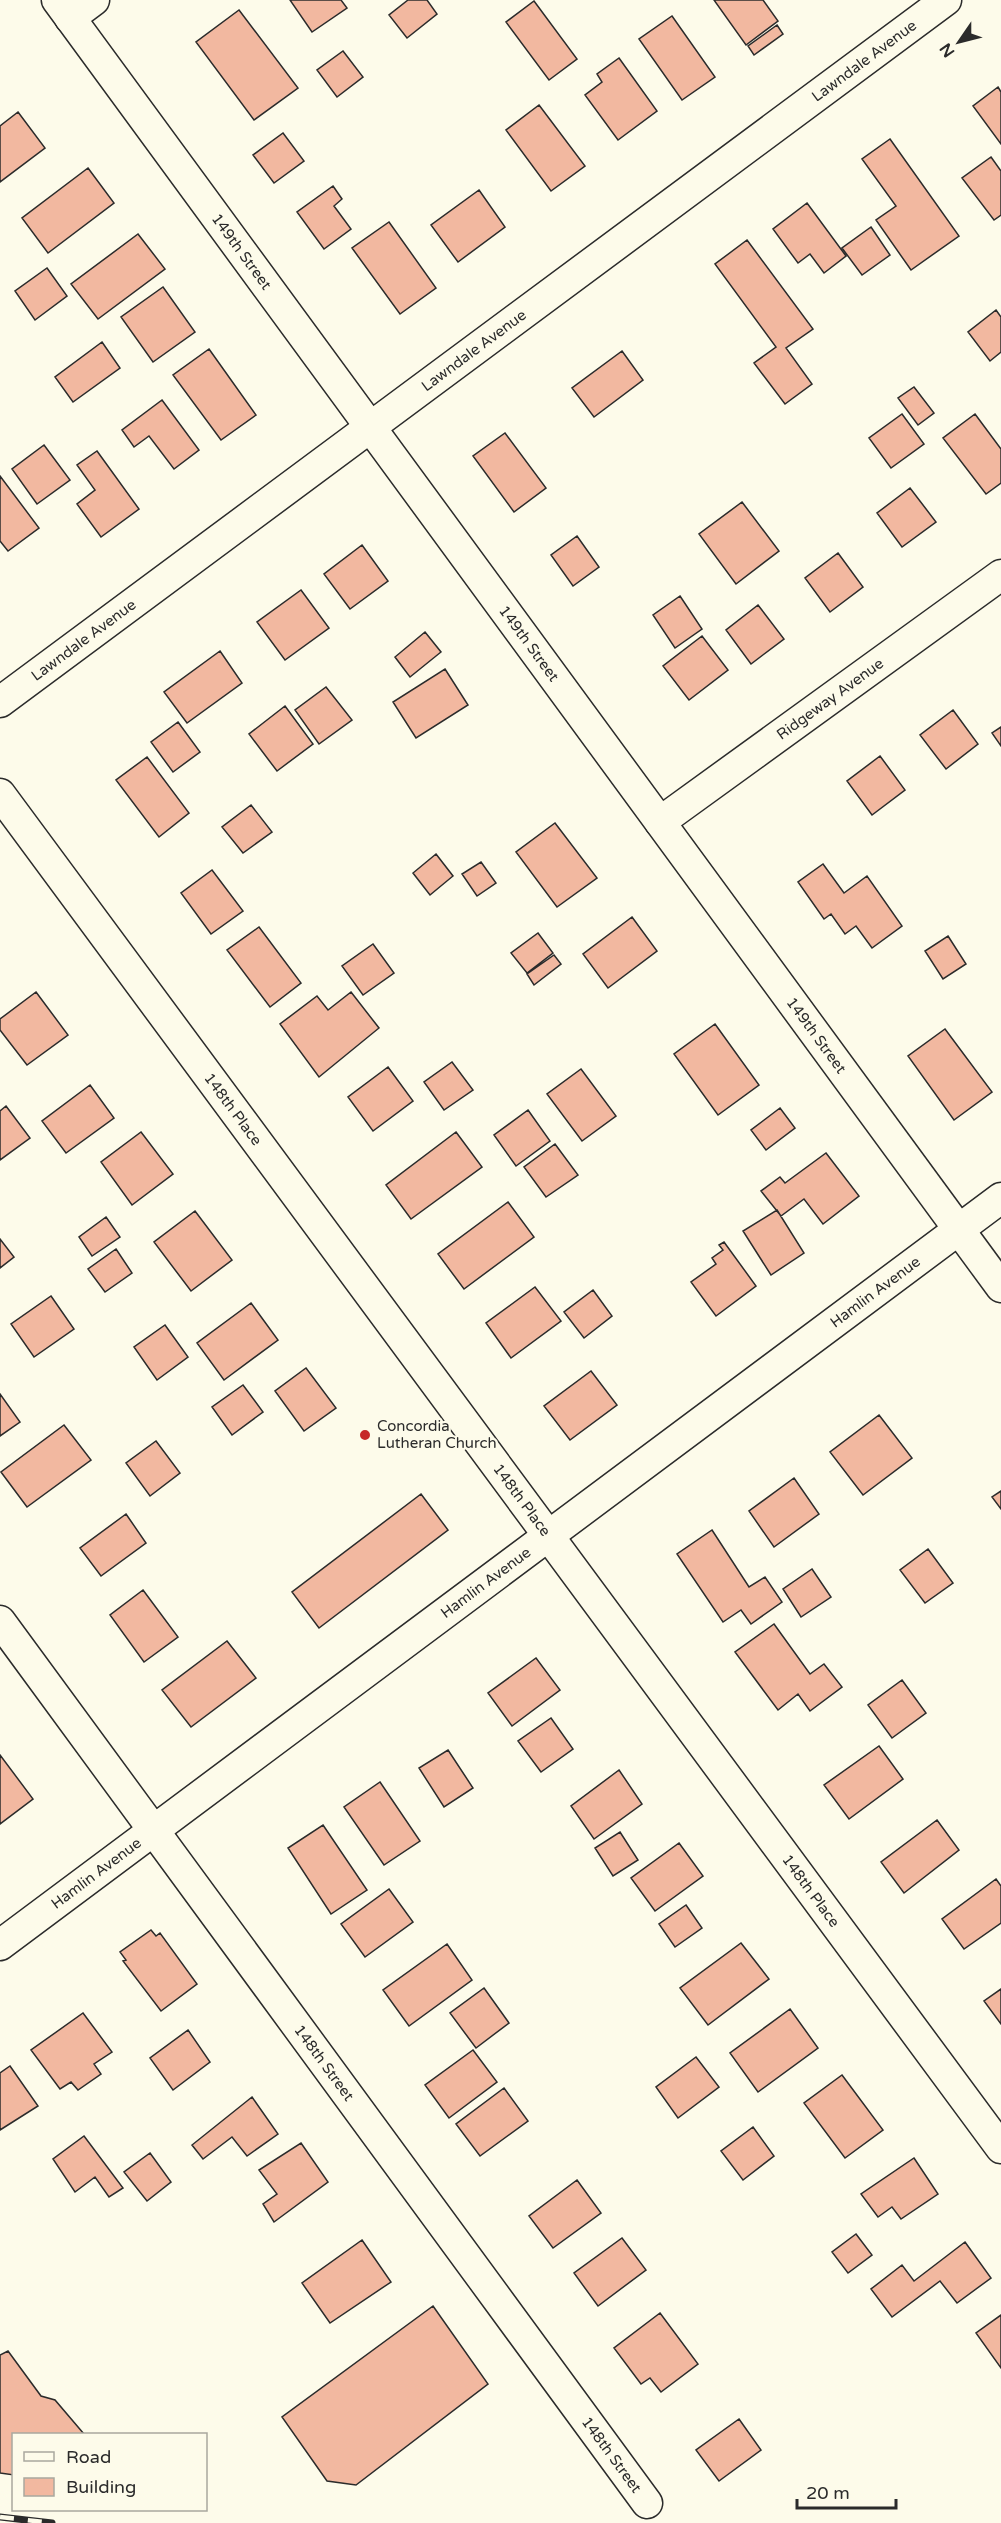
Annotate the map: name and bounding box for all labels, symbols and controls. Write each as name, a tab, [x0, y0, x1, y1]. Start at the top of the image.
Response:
north arrow	[929, 12, 989, 72]
street label: Lawndale Avenue	[808, 16, 920, 105]
text: N	[936, 39, 959, 61]
street label: 149th Street	[208, 210, 276, 293]
street label: Lawndale Avenue	[418, 306, 530, 395]
street label: Lawndale Avenue	[28, 595, 139, 685]
street label: 149th Street	[495, 602, 563, 685]
street label: Ridgeway Avenue	[773, 654, 887, 744]
street label: 149th Street	[783, 994, 850, 1077]
street label: 148th Place	[200, 1069, 266, 1149]
street label: Hamlin Avenue	[827, 1252, 924, 1331]
place label: Concordia Lutheran Church	[377, 1417, 497, 1452]
marker: Concordia Lutheran Church	[358, 1428, 372, 1442]
street label: 148th Place	[489, 1460, 555, 1540]
street label: Hamlin Avenue	[437, 1543, 534, 1622]
street label: Hamlin Avenue	[48, 1834, 145, 1913]
street label: 148th Place	[778, 1851, 844, 1931]
street label: 148th Street	[290, 2021, 358, 2105]
street label: 148th Street	[578, 2413, 646, 2497]
legend	[12, 2433, 207, 2511]
text: Road	[66, 2446, 111, 2468]
scale bar	[797, 2472, 896, 2510]
text: Building	[66, 2476, 136, 2498]
text: 20 m	[806, 2482, 850, 2504]

